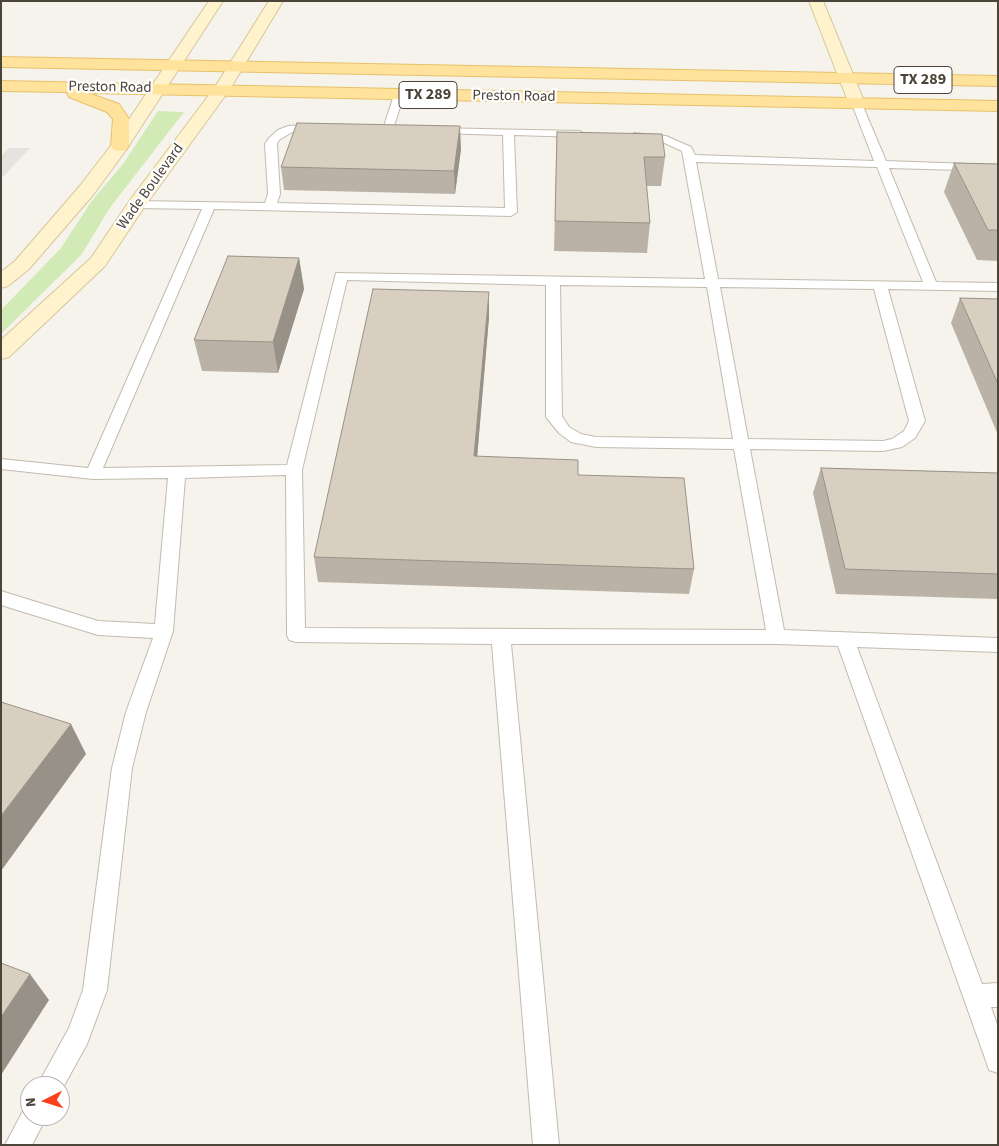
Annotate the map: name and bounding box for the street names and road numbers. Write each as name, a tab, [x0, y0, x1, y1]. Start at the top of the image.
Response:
road number: TX 289	[894, 66, 952, 94]
street label: Preston Road	[68, 78, 152, 98]
road number: TX 289	[399, 82, 457, 108]
street label: Preston Road	[472, 87, 556, 107]
street label: Wade Boulevard	[114, 140, 188, 234]

